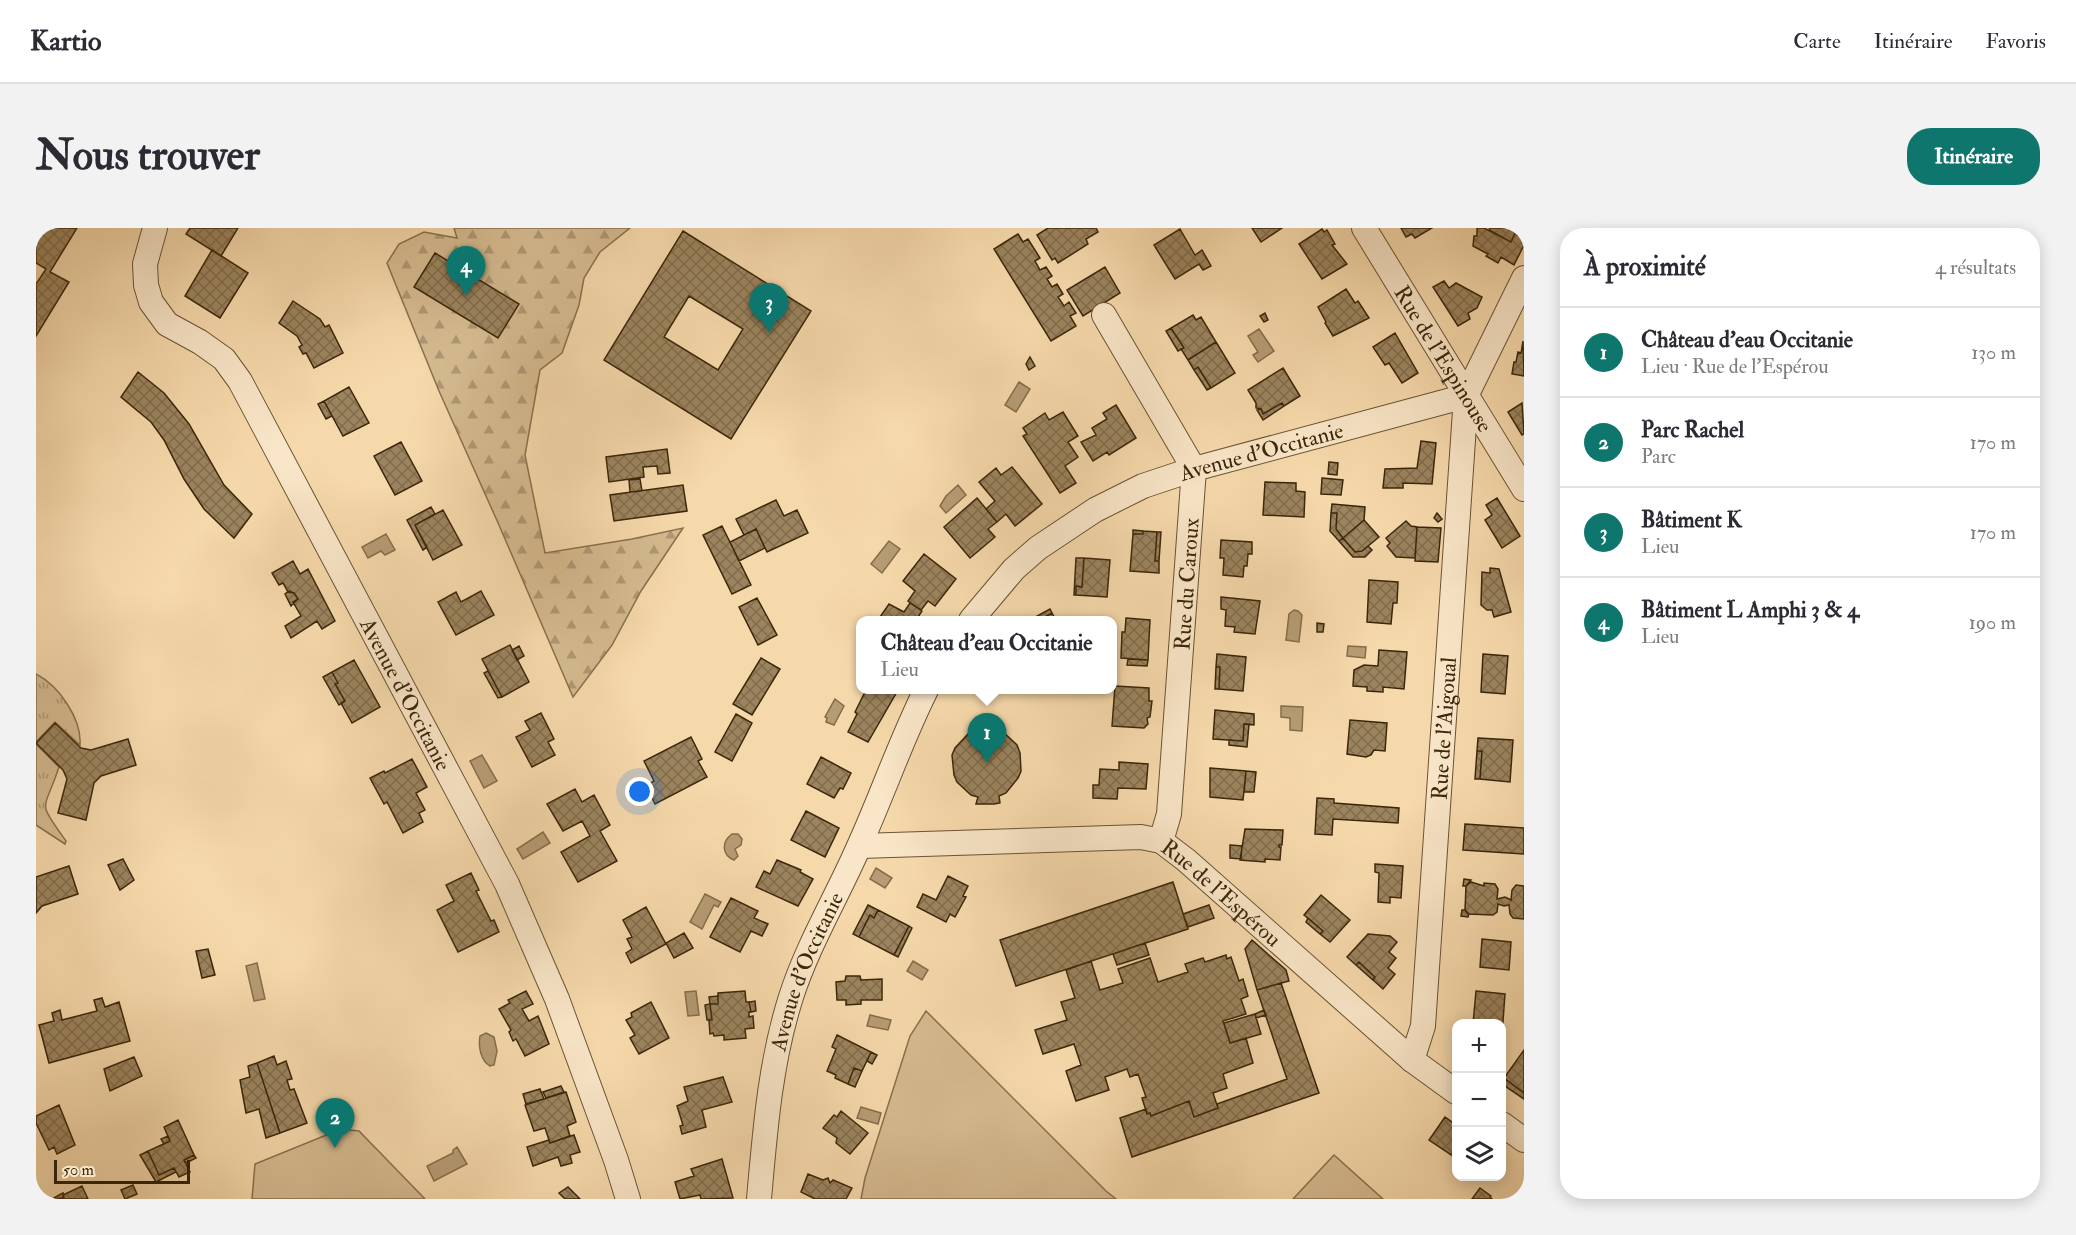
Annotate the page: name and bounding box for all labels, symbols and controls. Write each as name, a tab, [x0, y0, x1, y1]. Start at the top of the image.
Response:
text: Kartio	[30, 24, 101, 59]
text: Carte	[1793, 28, 1841, 55]
text: Itinéraire	[1874, 28, 1952, 55]
text: Favoris	[1985, 28, 2046, 55]
button: Itinéraire	[1907, 128, 2040, 185]
text: Nous trouver	[36, 130, 260, 182]
pin: 4	[446, 247, 486, 296]
text: À proximité	[1584, 251, 1706, 283]
text: 4 résultats	[1935, 255, 2016, 280]
street label: Rue de l'Espinouse	[1388, 280, 1499, 437]
pin: 3	[750, 284, 788, 333]
text: Château d'eau Occitanie	[1641, 326, 1853, 354]
text: 1	[1600, 340, 1607, 365]
text: 130 m	[1971, 340, 2016, 365]
text: Lieu · Rue de l'Espérou	[1641, 354, 1829, 379]
text: Parc Rachel	[1641, 416, 1744, 444]
street label: Avenue d'Occitanie	[1175, 417, 1346, 488]
text: 2	[1598, 430, 1609, 455]
text: 170 m	[1970, 430, 2016, 455]
text: Parc	[1641, 444, 1676, 469]
text: Bâtiment K	[1641, 506, 1742, 534]
street label: Rue du Caroux	[1168, 517, 1206, 651]
text: 3	[1600, 520, 1607, 545]
text: 170 m	[1970, 520, 2016, 545]
text: Lieu	[1641, 534, 1679, 559]
text: Bâtiment L Amphi 3 & 4	[1641, 596, 1859, 624]
text: 4	[1598, 610, 1609, 635]
text: 190 m	[1969, 610, 2016, 635]
street label: Avenue d'Occitanie	[353, 613, 457, 776]
popup	[856, 616, 1117, 694]
text: Lieu	[1641, 624, 1679, 649]
text: Château d'eau Occitanie	[880, 629, 1093, 657]
street label: Rue de l'Aigoual	[1425, 656, 1463, 801]
text: Lieu	[880, 657, 919, 682]
pin: 1	[968, 714, 1006, 763]
your location	[625, 777, 654, 806]
street label: Rue de l'Espérou	[1155, 833, 1287, 953]
street label: Avenue d'Occitanie	[764, 888, 850, 1055]
map controls	[1452, 1019, 1506, 1181]
button: +	[1452, 1019, 1506, 1073]
button: −	[1452, 1073, 1506, 1127]
pin: 2	[316, 1098, 354, 1148]
button: layers	[1452, 1127, 1506, 1181]
scale bar	[54, 1157, 190, 1184]
text: 50 m	[63, 1160, 94, 1180]

